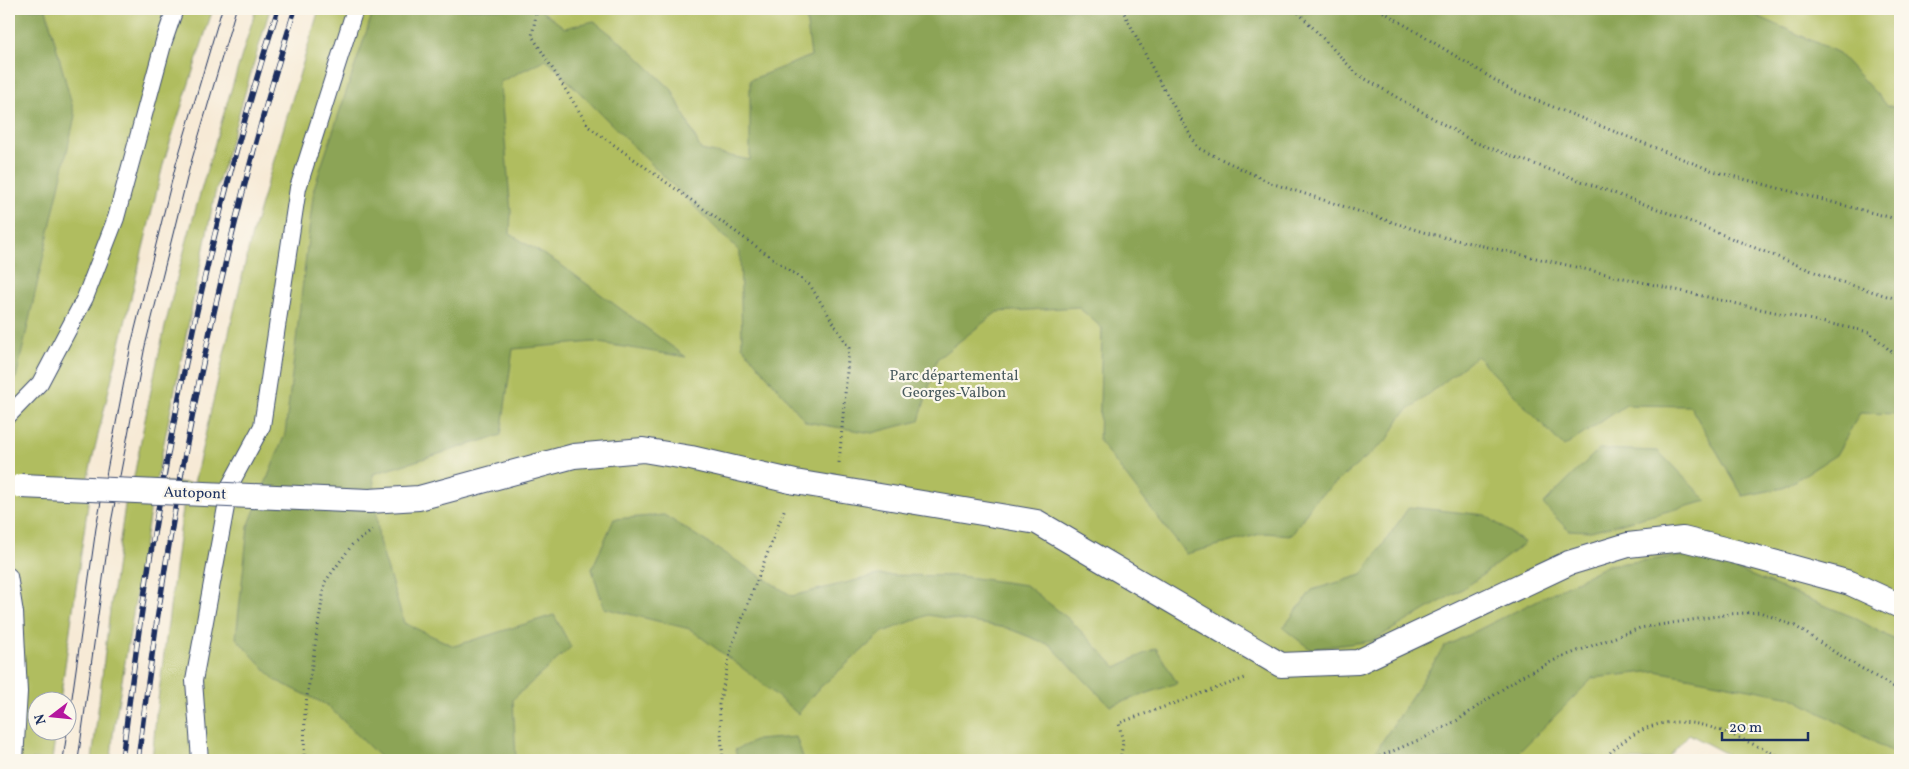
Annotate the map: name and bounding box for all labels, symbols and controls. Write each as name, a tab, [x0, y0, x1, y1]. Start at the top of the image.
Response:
park label: Parc départemental Georges-Valbon	[890, 366, 1018, 404]
street label: Autopont	[163, 482, 227, 506]
north arrow	[28, 692, 78, 742]
scale bar	[1722, 709, 1808, 741]
text: N	[30, 712, 51, 727]
text: 20 m	[1729, 718, 1762, 739]

